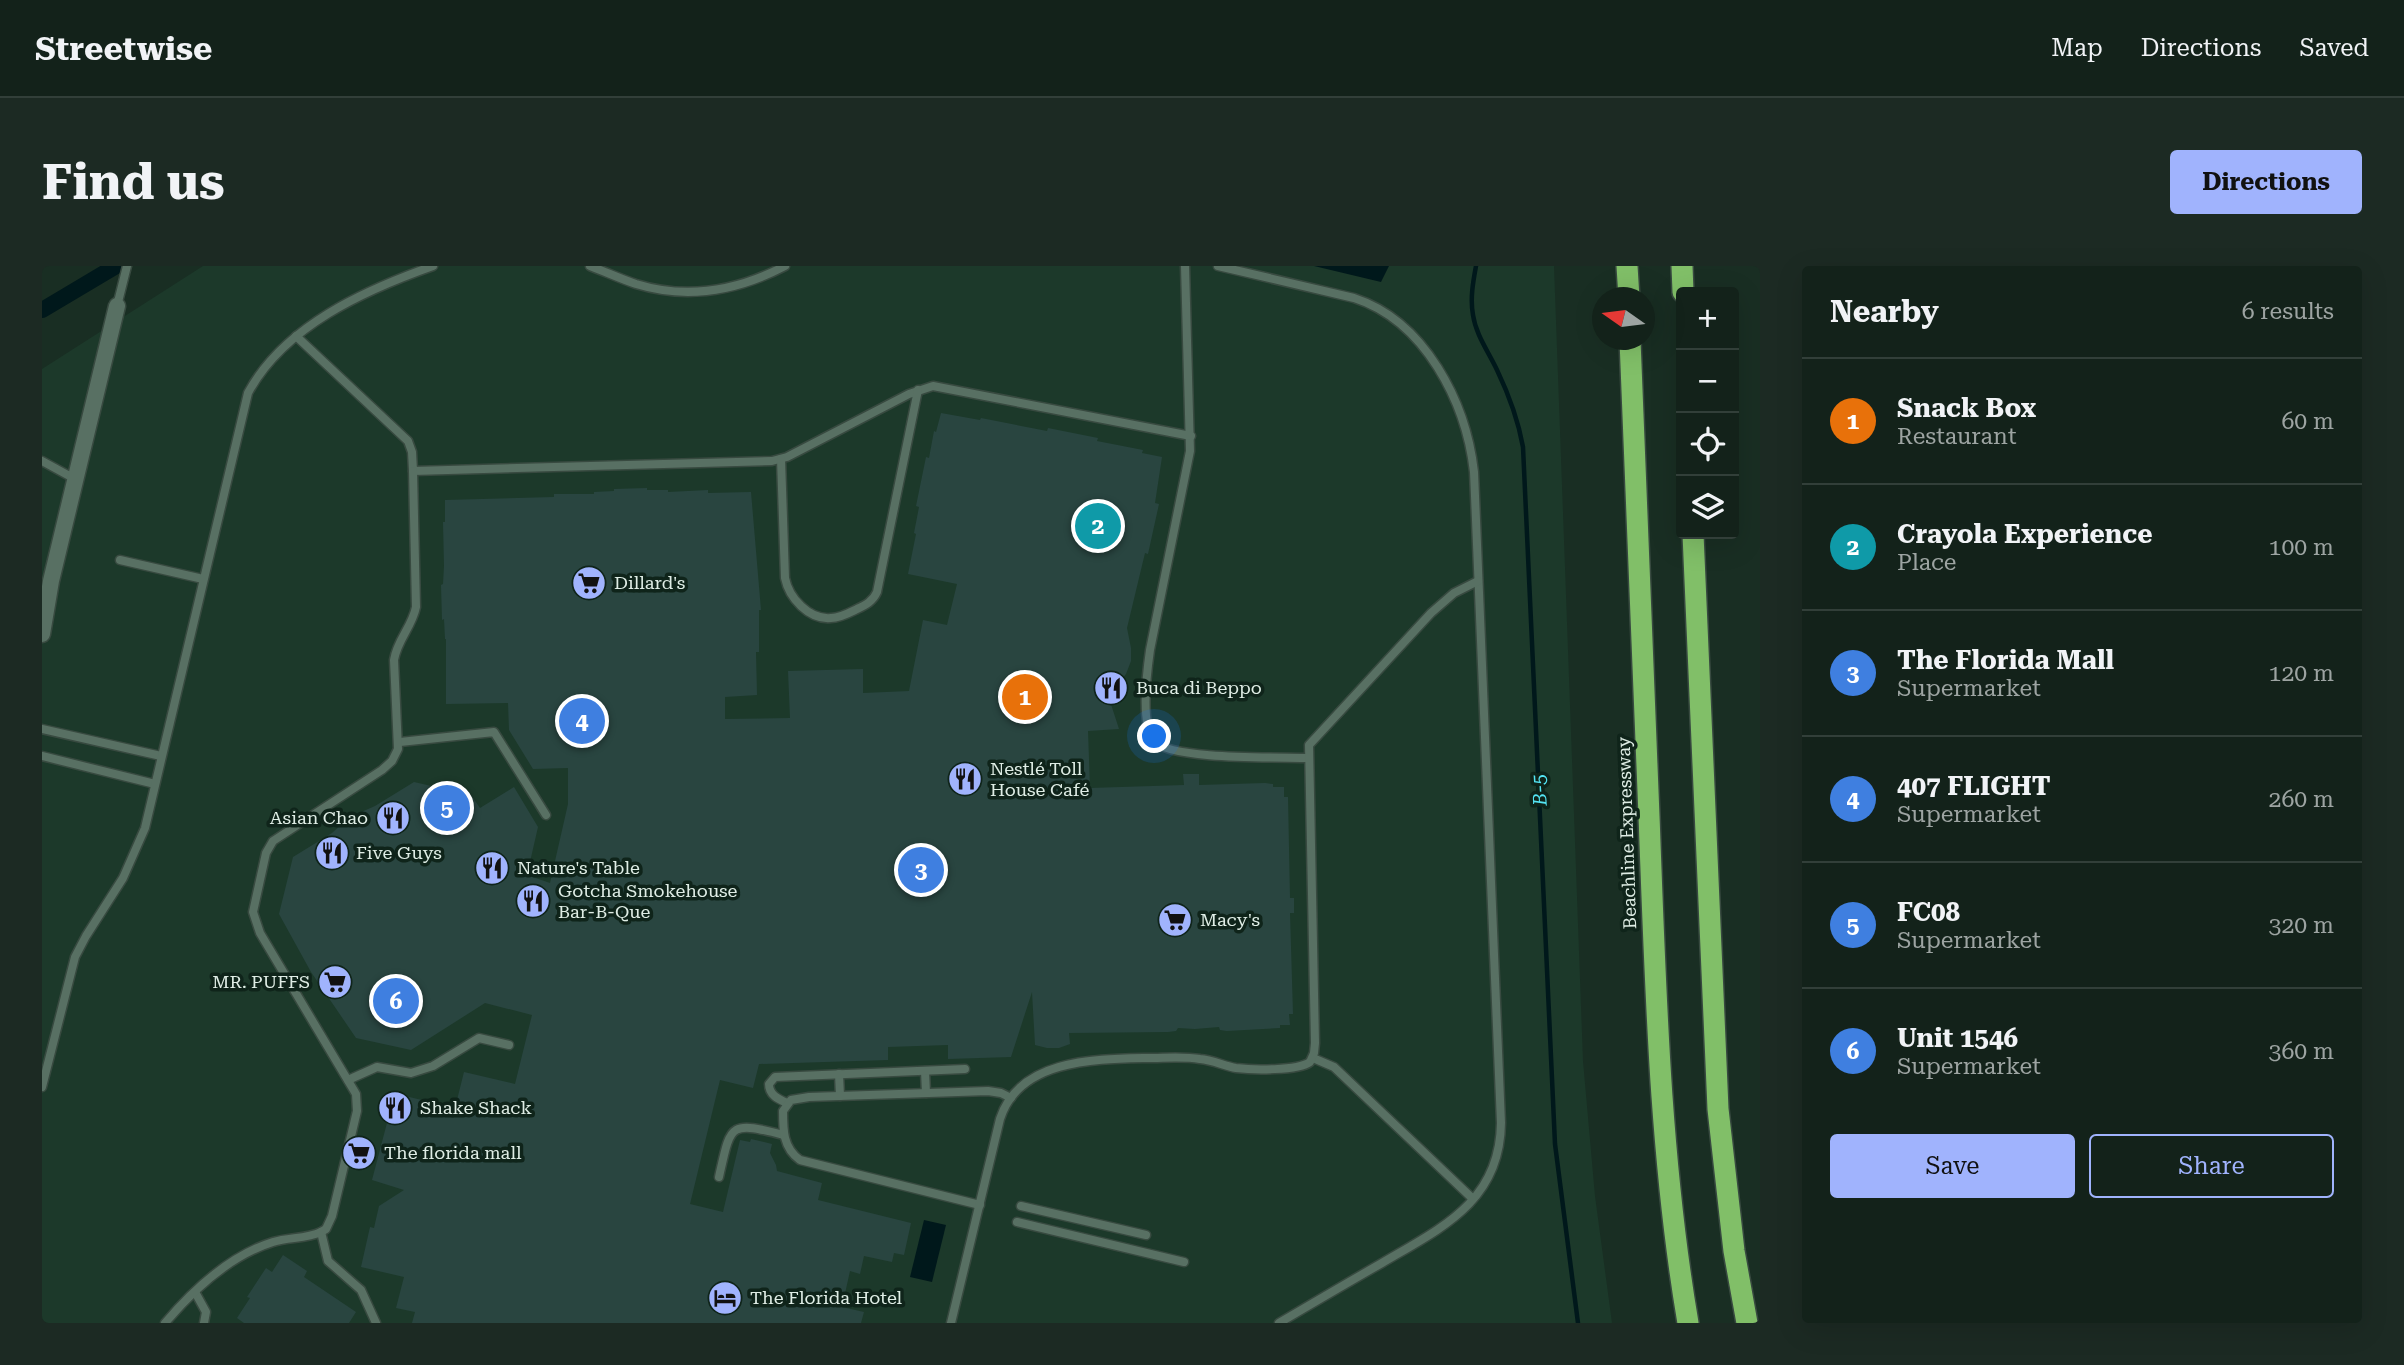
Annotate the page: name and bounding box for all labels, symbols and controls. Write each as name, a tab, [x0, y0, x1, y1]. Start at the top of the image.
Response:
text: Streetwise	[35, 29, 212, 68]
text: Map	[2051, 34, 2103, 62]
text: Directions	[2141, 34, 2261, 62]
text: Saved	[2299, 34, 2369, 62]
button: Directions	[2170, 150, 2362, 214]
text: Find us	[42, 154, 225, 211]
north arrow	[1592, 287, 1655, 350]
map controls	[1676, 287, 1739, 539]
button: +	[1676, 287, 1739, 350]
text: Nearby	[1830, 294, 1939, 329]
text: 6 results	[2242, 298, 2334, 325]
button: −	[1676, 350, 1739, 413]
text: Snack Box	[1897, 393, 2036, 423]
text: 1	[1847, 408, 1859, 435]
text: 60 m	[2281, 408, 2334, 435]
button: locate	[1676, 413, 1739, 476]
text: Restaurant	[1897, 423, 2016, 450]
button: layers	[1676, 476, 1739, 539]
pin: 2	[1075, 500, 1121, 552]
text: Crayola Experience	[1897, 519, 2152, 549]
text: 2	[1847, 534, 1859, 561]
text: 100 m	[2269, 534, 2334, 561]
text: Place	[1897, 549, 1956, 576]
supermarket icon: Dillard's	[570, 564, 608, 602]
place label: Dillard's	[614, 572, 685, 593]
text: The Florida Mall	[1897, 645, 2114, 675]
text: 3	[1847, 660, 1859, 687]
text: 120 m	[2269, 660, 2334, 687]
restaurant icon: Buca di Beppo	[1092, 669, 1130, 707]
pin: 1	[1002, 671, 1048, 723]
text: Supermarket	[1897, 675, 2041, 702]
place label: Buca di Beppo	[1136, 677, 1262, 698]
pin: 4	[559, 695, 605, 747]
your location	[1137, 719, 1171, 753]
street label: Beachline Expressway	[1613, 736, 1640, 930]
place label: Nestlé Toll House Café	[990, 758, 1090, 800]
restaurant icon: Nestlé Toll House Café	[946, 760, 984, 798]
text: 407 FLIGHT	[1897, 771, 2050, 801]
water label: B-5	[1527, 774, 1552, 807]
pin: 5	[424, 782, 470, 834]
text: 4	[1847, 786, 1859, 813]
text: 260 m	[2269, 786, 2334, 813]
restaurant icon: Asian Chao	[374, 799, 412, 837]
text: Supermarket	[1897, 801, 2041, 828]
place label: Asian Chao	[270, 807, 368, 828]
restaurant icon: Five Guys	[313, 834, 351, 872]
place label: Five Guys	[356, 842, 442, 863]
pin: 3	[898, 844, 944, 896]
restaurant icon: Nature's Table	[473, 849, 511, 887]
place label: Nature's Table	[517, 857, 640, 878]
place label: Gotcha Smokehouse Bar-B-Que	[558, 880, 738, 922]
restaurant icon: Gotcha Smokehouse Bar-B-Que	[514, 882, 552, 920]
text: FC08	[1897, 897, 1960, 927]
supermarket icon: Macy's	[1156, 901, 1194, 939]
place label: Macy's	[1200, 909, 1260, 930]
text: 5	[1847, 912, 1859, 939]
text: 320 m	[2269, 912, 2334, 939]
text: Supermarket	[1897, 927, 2041, 954]
supermarket icon: MR. PUFFS	[316, 963, 354, 1001]
place label: MR. PUFFS	[212, 971, 310, 992]
pin: 6	[373, 975, 419, 1027]
text: Unit 1546	[1897, 1023, 2018, 1053]
text: 6	[1847, 1038, 1859, 1065]
text: 360 m	[2269, 1038, 2334, 1065]
text: Supermarket	[1897, 1053, 2041, 1080]
restaurant icon: Shake Shack	[376, 1089, 414, 1127]
place label: Shake Shack	[420, 1097, 532, 1118]
supermarket icon: The florida mall	[340, 1134, 378, 1172]
button: Save	[1830, 1134, 2075, 1198]
button: Share	[2089, 1134, 2334, 1198]
place label: The florida mall	[384, 1142, 522, 1163]
hotel icon: The Florida Hotel	[706, 1279, 744, 1317]
place label: The Florida Hotel	[750, 1287, 903, 1308]

